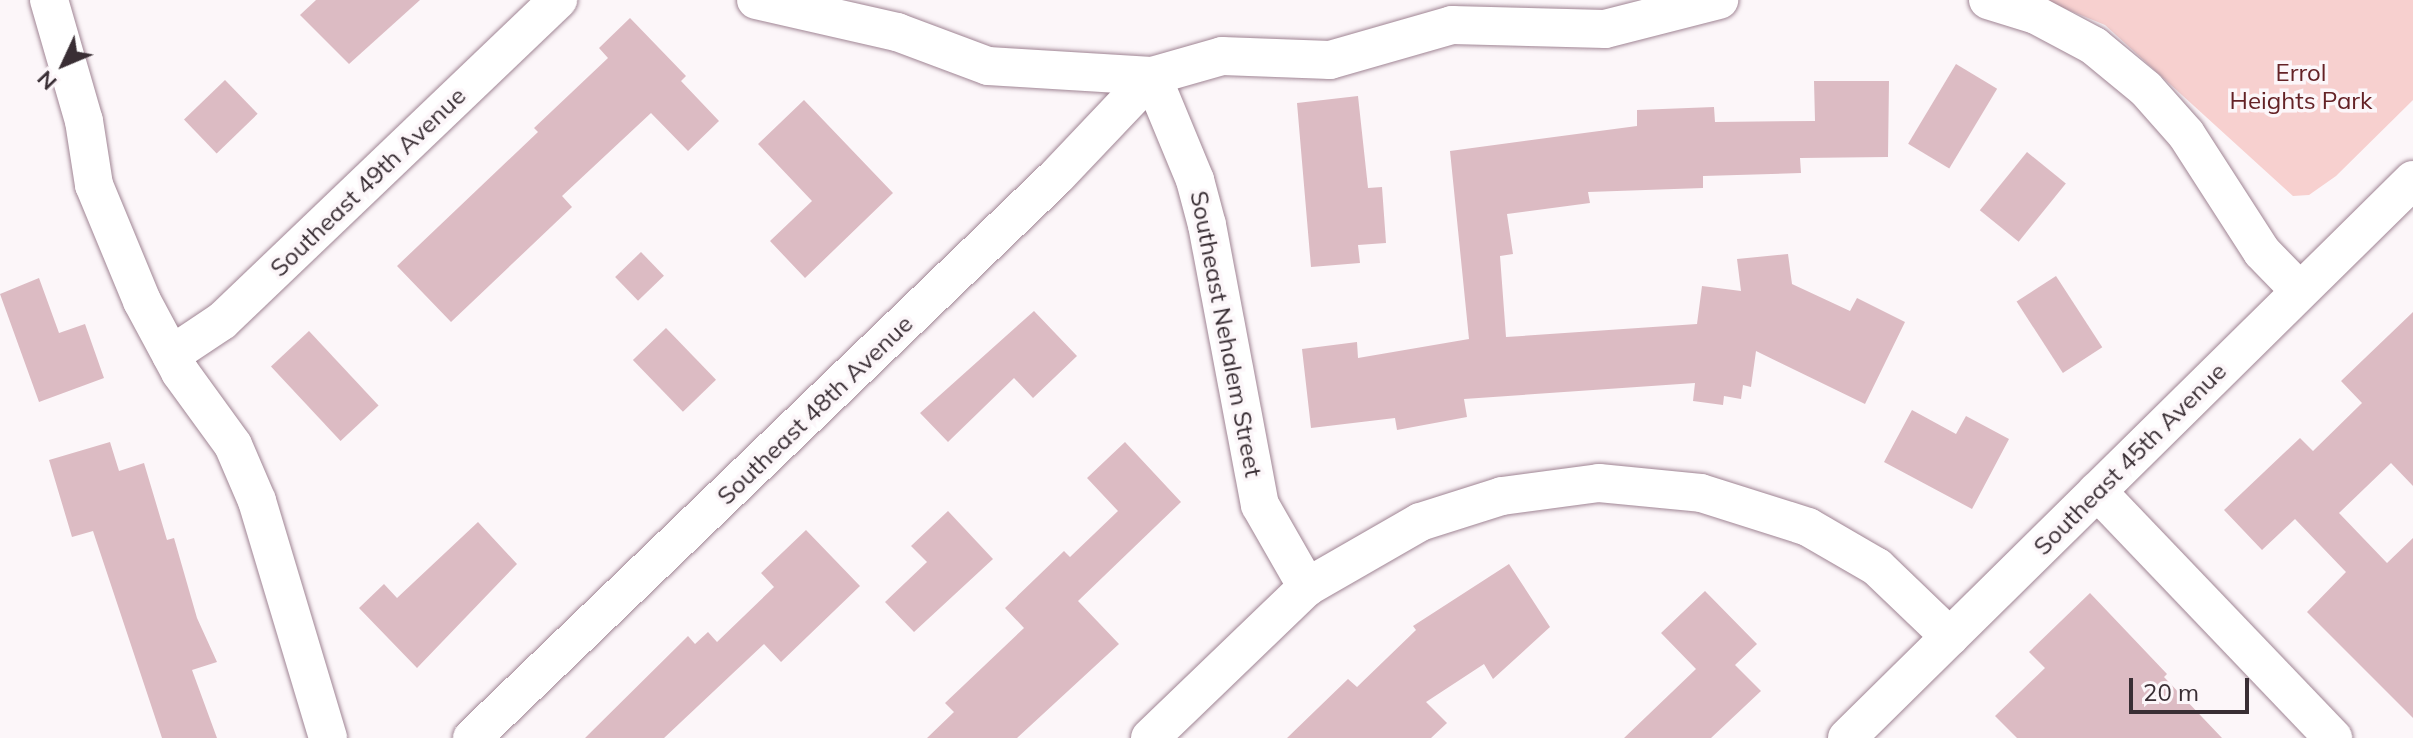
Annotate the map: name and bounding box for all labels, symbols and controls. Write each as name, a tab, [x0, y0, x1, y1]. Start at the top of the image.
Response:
north arrow	[24, 24, 104, 104]
park label: Errol Heights Park	[2230, 59, 2372, 115]
text: N	[31, 65, 63, 96]
street label: Southeast 49th Avenue	[264, 81, 472, 283]
street label: Southeast Nehalem Street	[1184, 189, 1268, 479]
street label: Southeast 48th Avenue	[711, 309, 919, 511]
street label: Southeast 45th Avenue	[2028, 357, 2232, 561]
scale bar	[2133, 662, 2253, 712]
text: 20 m	[2143, 677, 2199, 707]

